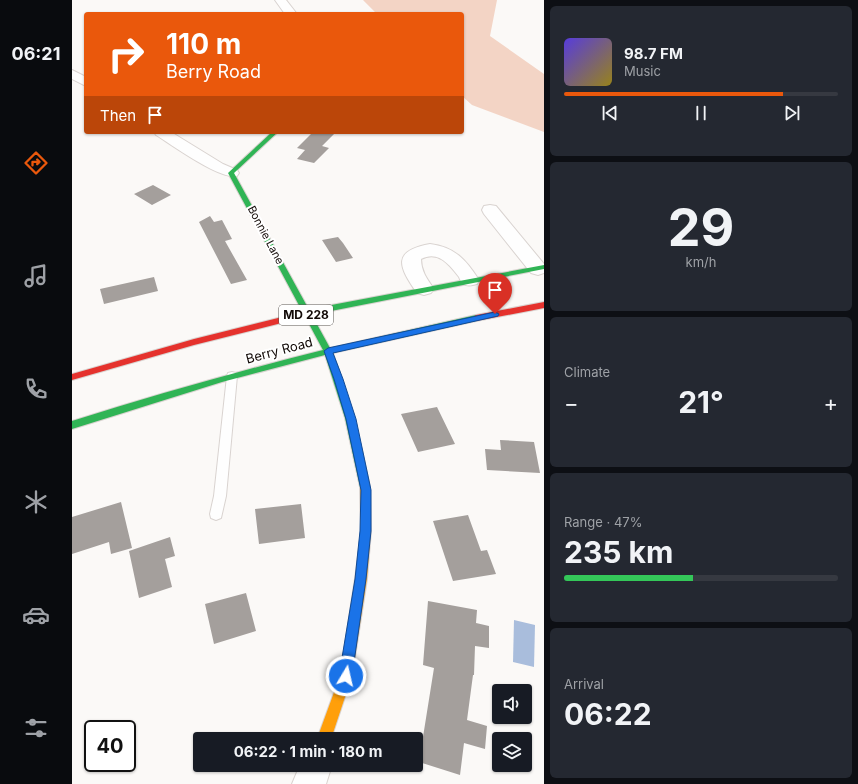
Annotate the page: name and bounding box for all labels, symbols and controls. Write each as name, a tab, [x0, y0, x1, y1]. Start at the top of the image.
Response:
text: 110 m	[166, 27, 241, 61]
icon: right	[100, 28, 152, 80]
text: 06:21	[12, 43, 60, 64]
text: 98.7 FM	[624, 44, 683, 63]
text: Berry Road	[166, 61, 261, 82]
text: Music	[624, 63, 661, 79]
icon: previous	[599, 102, 621, 124]
icon: pause	[690, 102, 712, 124]
icon: next	[781, 102, 803, 124]
icon: arrive	[144, 104, 166, 126]
text: Then	[100, 106, 136, 125]
icon: directions	[22, 149, 50, 177]
text: 29	[668, 196, 734, 259]
street label: Bonnie Lane	[245, 203, 287, 267]
text: km/h	[686, 254, 716, 270]
icon: music	[22, 262, 50, 290]
pin	[478, 273, 512, 314]
icon: arrive	[484, 279, 506, 301]
road number: MD 228	[279, 305, 333, 325]
street label: Berry Road	[244, 333, 314, 367]
text: Climate	[564, 364, 610, 380]
icon: phone	[22, 375, 50, 403]
text: 21°	[678, 384, 724, 420]
text: −	[564, 390, 579, 416]
text: +	[823, 390, 838, 416]
icon: climate	[22, 488, 50, 516]
text: Range · 47%	[564, 514, 642, 530]
text: 235 km	[564, 534, 673, 570]
icon: car	[22, 601, 50, 629]
position arrow	[325, 655, 367, 697]
text: Arrival	[564, 676, 604, 692]
map controls	[492, 684, 532, 772]
button: sound	[492, 684, 532, 724]
text: 06:22	[564, 696, 652, 732]
icon: filters	[22, 714, 50, 742]
speed limit sign: 40	[84, 720, 136, 772]
button: layers	[492, 732, 532, 772]
text: 06:22 · 1 min · 180 m	[234, 742, 382, 761]

